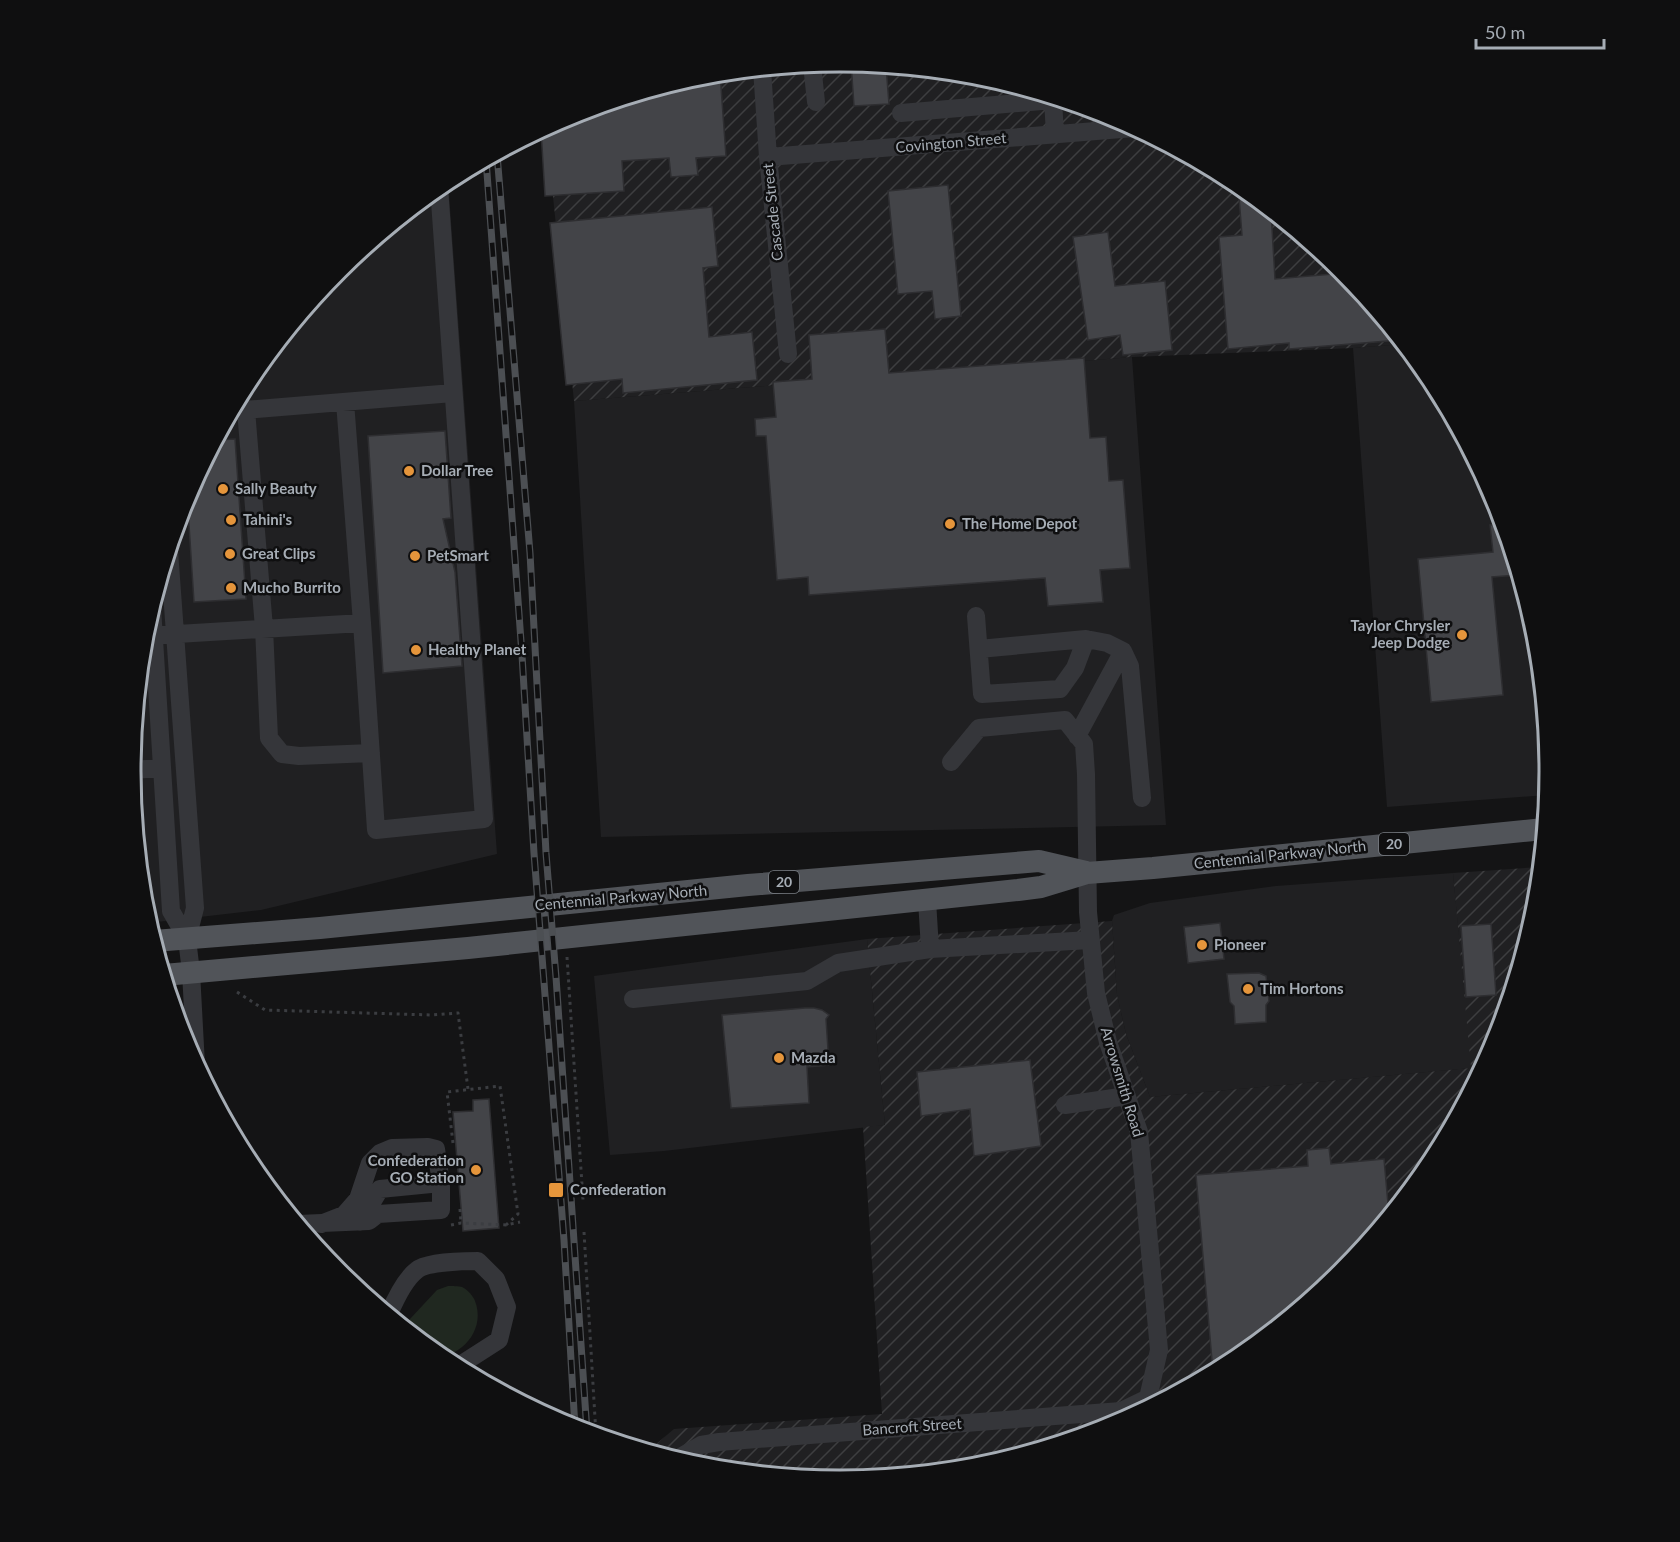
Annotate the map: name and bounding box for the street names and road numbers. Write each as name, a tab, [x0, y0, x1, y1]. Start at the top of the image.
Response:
street label: Covington Street	[895, 128, 1008, 156]
street label: Cascade Street	[758, 162, 786, 262]
road number: 20	[1379, 833, 1409, 855]
street label: Centennial Parkway North	[1193, 836, 1367, 872]
road number: 20	[769, 871, 799, 893]
street label: Centennial Parkway North	[534, 881, 708, 914]
street label: Arrowsmith Road	[1098, 1024, 1148, 1139]
street label: Bancroft Street	[862, 1414, 963, 1438]

